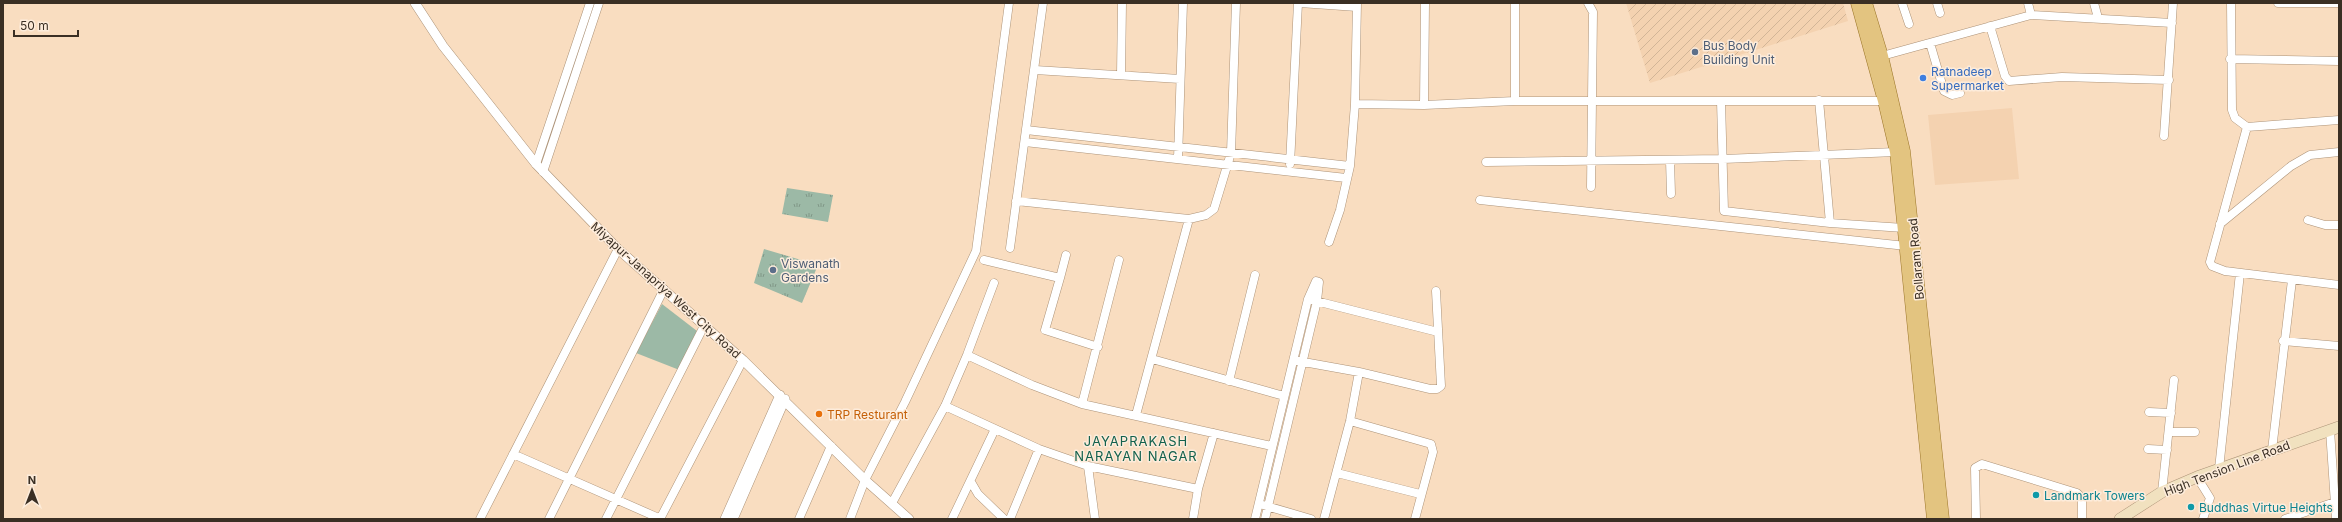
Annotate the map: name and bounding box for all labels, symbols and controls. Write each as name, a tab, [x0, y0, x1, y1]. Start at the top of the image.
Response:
scale bar	[14, 12, 78, 38]
text: 50 m	[20, 18, 49, 33]
place label: Bus Body Building Unit	[1703, 38, 1775, 67]
marker: Bus Body Building Unit	[1690, 47, 1700, 57]
place label: Ratnadeep Supermarket	[1931, 64, 2004, 93]
marker: Ratnadeep Supermarket	[1918, 73, 1928, 83]
street label: Bollaram Road	[1905, 218, 1927, 300]
street label: Miyapur-Janapriya West City Road	[588, 219, 744, 361]
place label: Viswanath Gardens	[781, 256, 840, 285]
marker: Viswanath Gardens	[768, 265, 778, 275]
place label: TRP Resturant	[827, 407, 908, 422]
marker: TRP Resturant	[814, 409, 824, 419]
district label: JAYAPRAKASH NARAYAN NAGAR	[1074, 433, 1198, 464]
street label: High Tension Line Road	[2162, 437, 2292, 499]
north arrow	[12, 470, 52, 510]
text: N	[28, 473, 36, 487]
place label: Landmark Towers	[2044, 488, 2145, 503]
marker: Landmark Towers	[2031, 490, 2041, 500]
place label: Buddhas Virtue Heights	[2199, 500, 2333, 515]
marker: Buddhas Virtue Heights	[2186, 502, 2196, 512]

